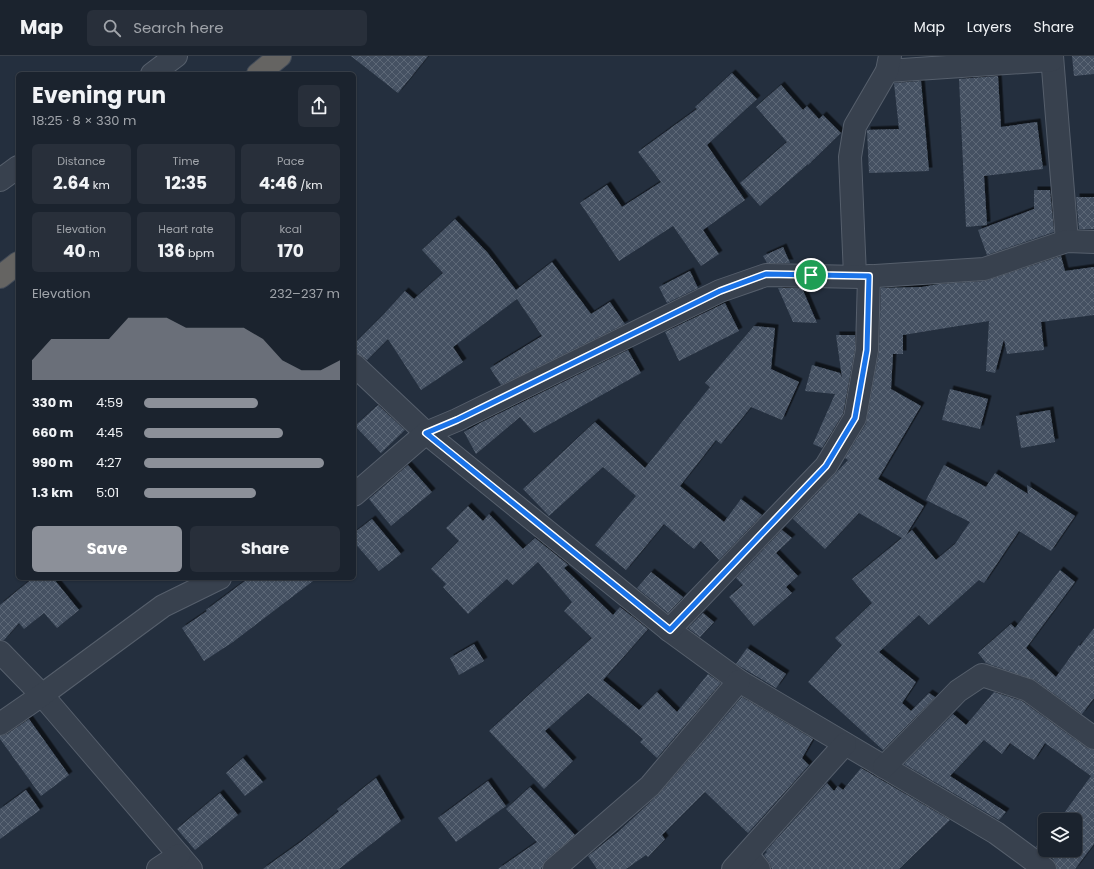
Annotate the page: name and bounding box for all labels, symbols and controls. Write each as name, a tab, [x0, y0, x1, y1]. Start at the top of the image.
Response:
search box	[87, 10, 367, 46]
text: Map	[20, 14, 63, 41]
icon: search	[101, 17, 123, 39]
text: Search here	[133, 17, 224, 38]
text: Map	[914, 17, 945, 37]
text: Layers	[967, 17, 1011, 37]
text: Share	[1033, 17, 1074, 37]
text: Evening run	[32, 80, 166, 111]
button: share	[298, 85, 340, 127]
text: 18:25 · 8 × 330 m	[32, 111, 136, 130]
text: Distance	[57, 153, 105, 169]
text: Time	[173, 153, 199, 169]
text: Pace	[277, 153, 304, 169]
text: 2.64	[53, 171, 90, 195]
text: 12:35	[165, 171, 207, 195]
text: 4:46	[259, 171, 297, 195]
text: km	[90, 177, 110, 193]
text: /km	[297, 177, 323, 193]
text: Elevation	[57, 221, 106, 237]
text: Heart rate	[158, 221, 214, 237]
text: kcal	[279, 221, 302, 237]
text: 40	[63, 239, 85, 263]
text: 136	[158, 239, 185, 263]
text: 170	[277, 239, 304, 263]
text: m	[85, 245, 100, 261]
text: bpm	[185, 245, 214, 261]
pin	[794, 258, 828, 292]
icon: arrive	[800, 264, 822, 286]
text: Elevation	[32, 284, 91, 303]
text: 232–237 m	[270, 284, 340, 303]
text: 330 m	[32, 393, 73, 412]
text: 4:59	[96, 393, 123, 412]
text: 660 m	[32, 423, 74, 442]
text: 4:45	[96, 423, 123, 442]
text: 990 m	[32, 453, 73, 472]
text: 4:27	[96, 453, 122, 472]
text: 1.3 km	[32, 483, 73, 502]
text: 5:01	[96, 483, 119, 502]
button: Save	[32, 526, 182, 572]
button: Share	[190, 526, 340, 572]
map controls	[1038, 813, 1082, 857]
button: layers	[1038, 813, 1082, 857]

